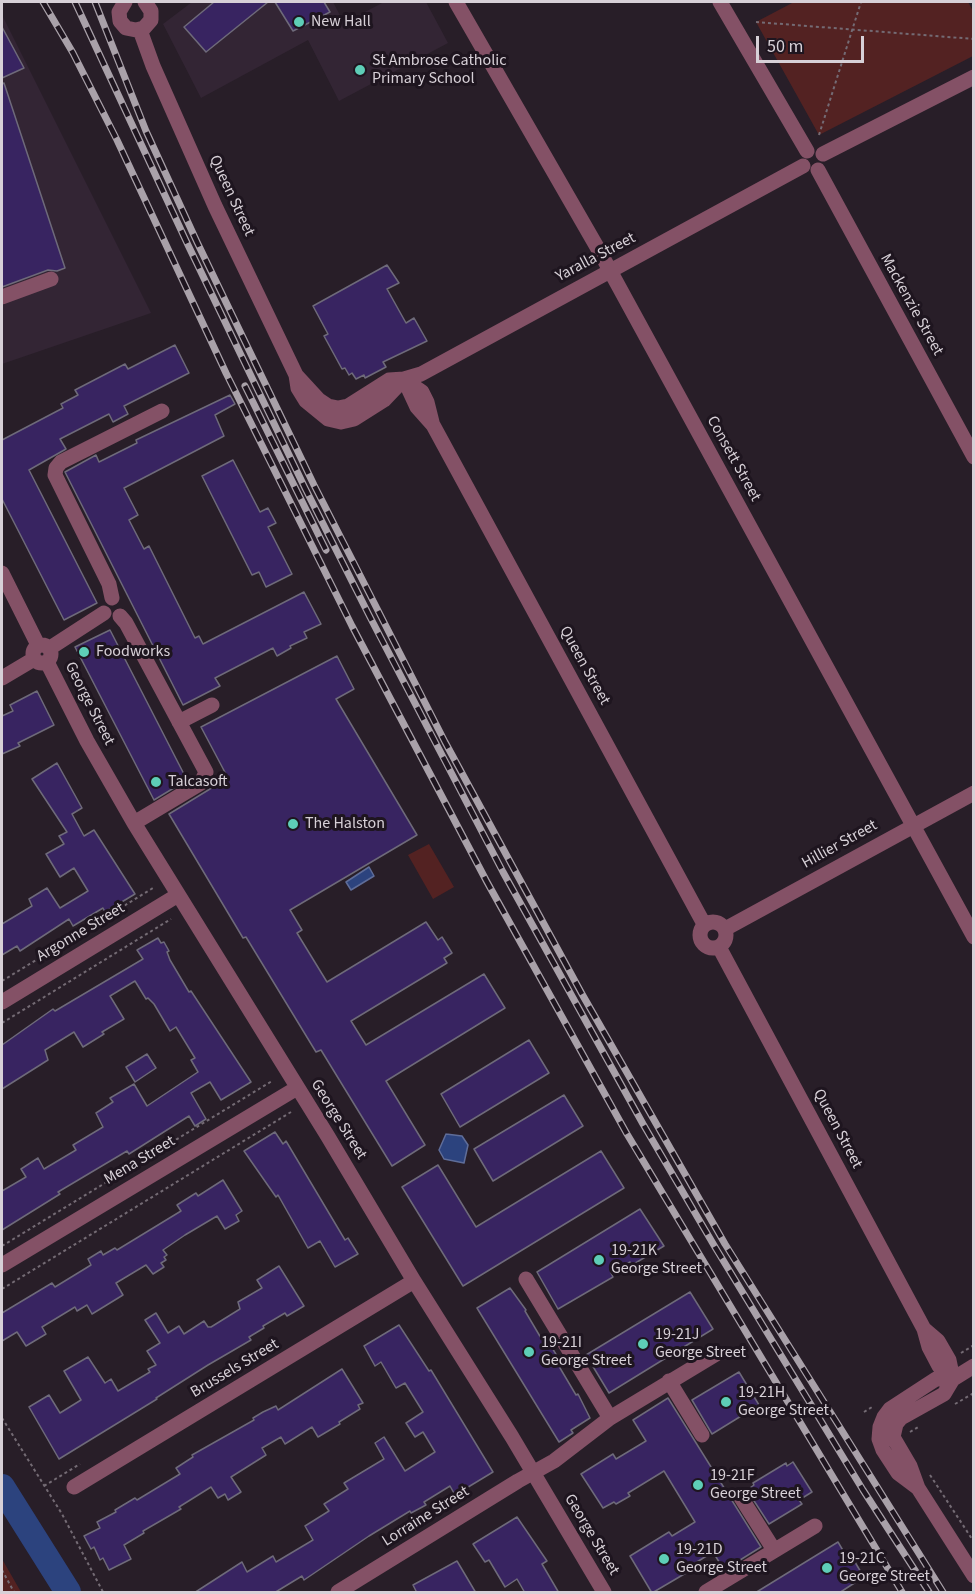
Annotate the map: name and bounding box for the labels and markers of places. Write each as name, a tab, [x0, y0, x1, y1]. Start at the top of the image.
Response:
place label: New Hall	[311, 12, 371, 32]
marker: New Hall	[292, 15, 306, 29]
place label: St Ambrose Catholic Primary School	[372, 51, 507, 89]
marker: St Ambrose Catholic Primary School	[353, 63, 367, 77]
place label: Foodworks	[96, 642, 170, 662]
marker: Foodworks	[77, 645, 91, 659]
place label: Talcasoft	[168, 772, 228, 792]
marker: Talcasoft	[149, 775, 163, 789]
place label: The Halston	[305, 814, 385, 834]
marker: The Halston	[286, 817, 300, 831]
place label: 19-21K George Street	[611, 1241, 702, 1279]
marker: 19-21K George Street	[592, 1253, 606, 1267]
place label: 19-21J George Street	[655, 1325, 746, 1363]
place label: 19-21I George Street	[541, 1333, 632, 1371]
marker: 19-21J George Street	[636, 1337, 650, 1351]
marker: 19-21I George Street	[522, 1345, 536, 1359]
place label: 19-21H George Street	[738, 1383, 829, 1421]
marker: 19-21H George Street	[719, 1395, 733, 1409]
place label: 19-21F George Street	[710, 1466, 801, 1504]
marker: 19-21F George Street	[691, 1478, 705, 1492]
place label: 19-21D George Street	[676, 1540, 767, 1578]
place label: 19-21C George Street	[839, 1549, 930, 1587]
marker: 19-21D George Street	[657, 1552, 671, 1566]
marker: 19-21C George Street	[820, 1561, 834, 1575]

